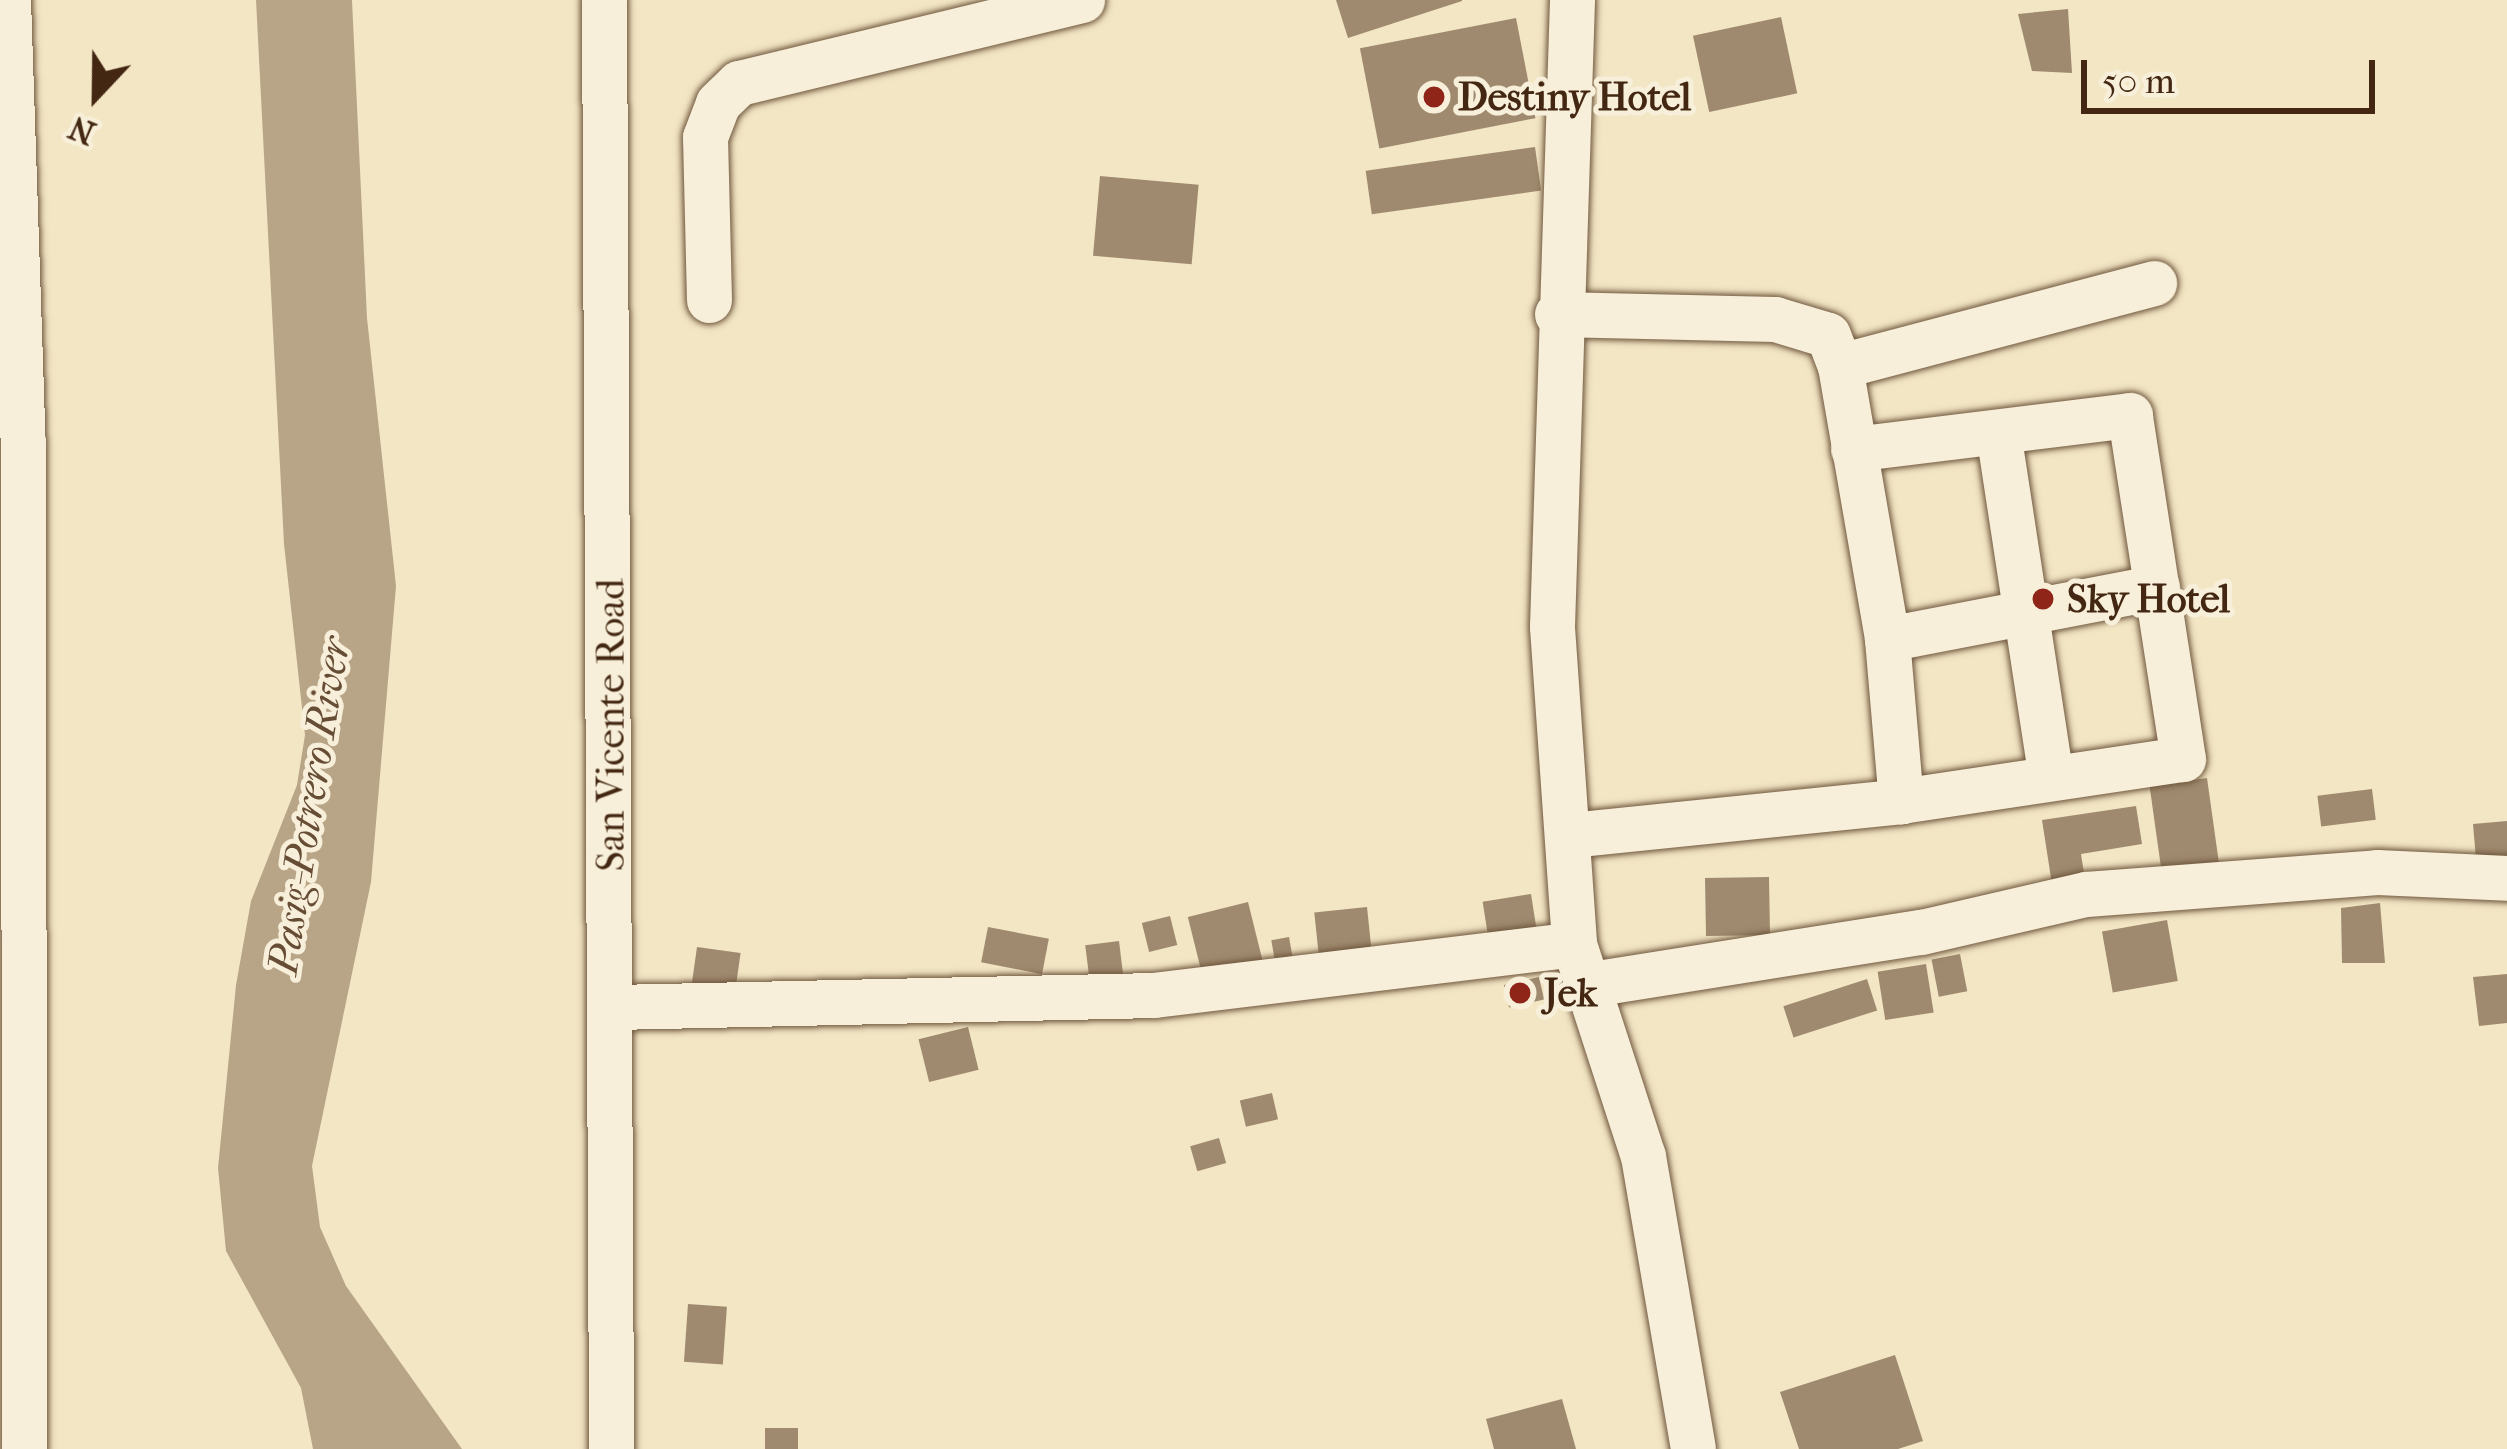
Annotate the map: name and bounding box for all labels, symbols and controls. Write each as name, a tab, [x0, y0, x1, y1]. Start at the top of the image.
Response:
north arrow	[36, 36, 156, 156]
scale bar	[2087, 36, 2381, 110]
text: 50 m	[2102, 60, 2175, 102]
place label: Destiny Hotel	[1458, 74, 1691, 120]
marker: Destiny Hotel	[1421, 84, 1447, 110]
text: N	[63, 107, 101, 153]
place label: Sky Hotel	[2067, 576, 2230, 622]
street label: San Vicente Road	[588, 579, 634, 871]
marker: Sky Hotel	[2030, 586, 2056, 612]
water label: Pasig-Potrero River	[258, 634, 362, 978]
place label: Jek	[1544, 970, 1597, 1016]
marker: Jek	[1507, 980, 1533, 1006]

